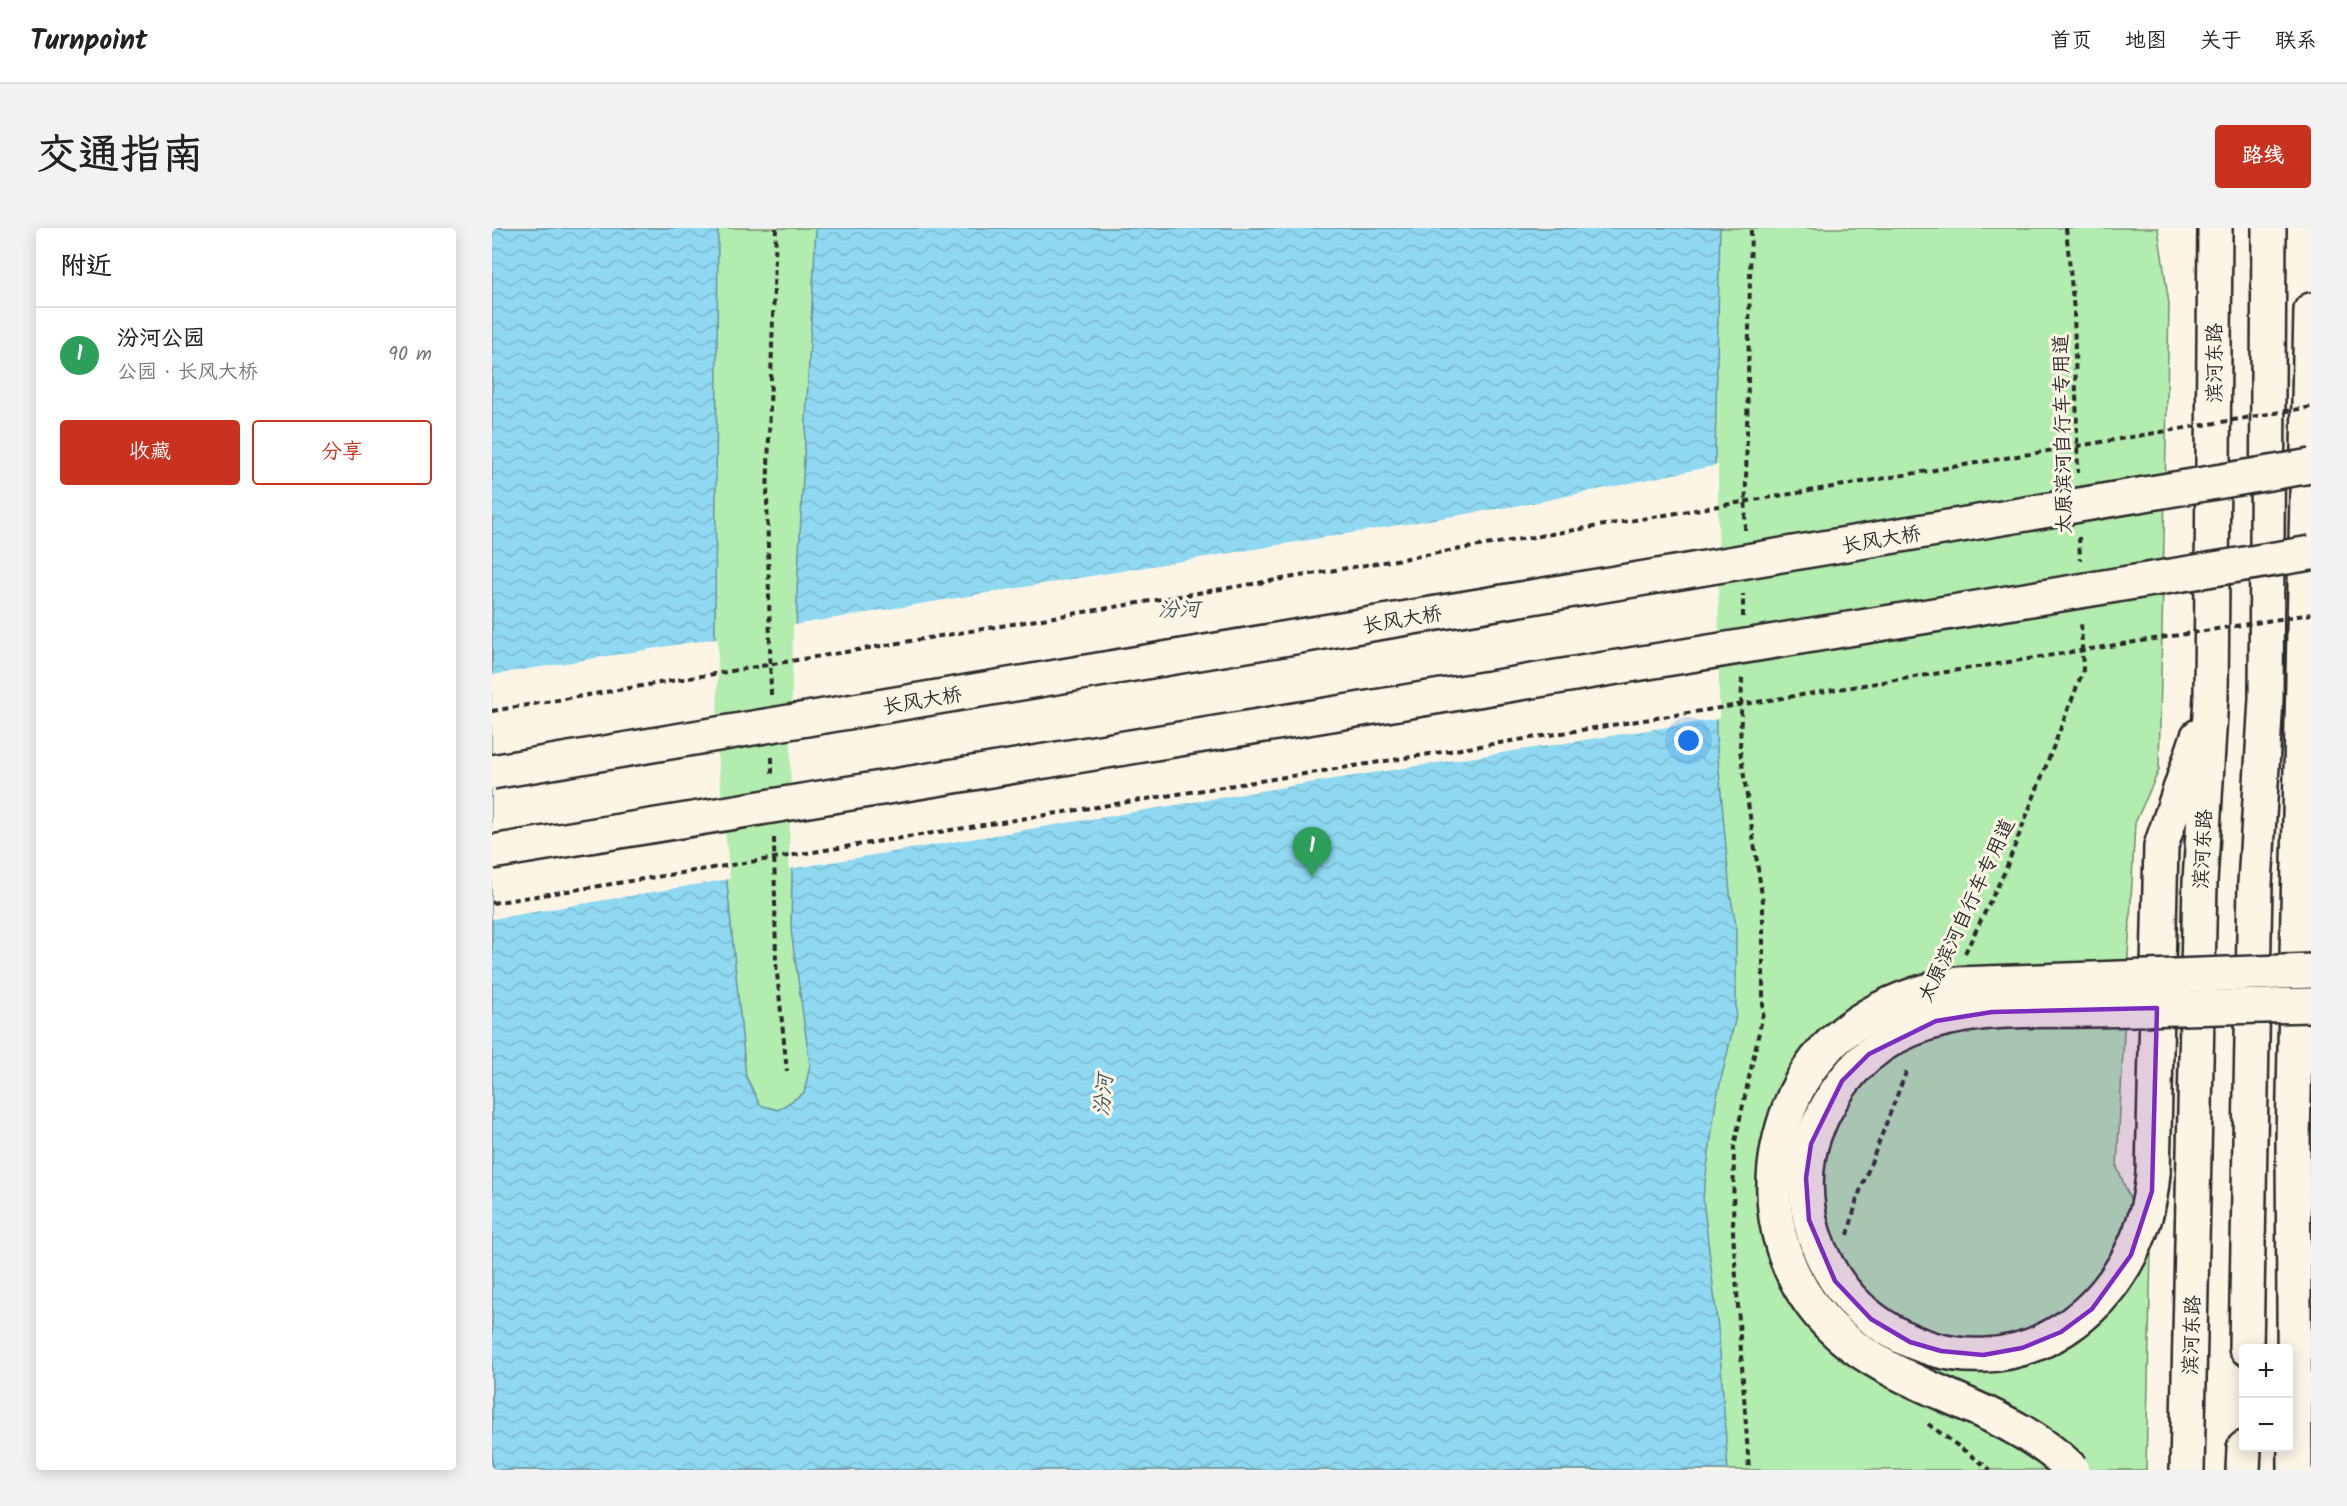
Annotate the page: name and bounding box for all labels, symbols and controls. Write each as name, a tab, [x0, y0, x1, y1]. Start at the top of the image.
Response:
text: Turnpoint	[30, 19, 148, 64]
text: 首页	[2050, 25, 2092, 58]
text: 地图	[2125, 25, 2167, 58]
text: 关于	[2200, 25, 2242, 58]
text: 联系	[2275, 25, 2317, 58]
text: 交通指南	[36, 123, 204, 190]
button: 路线	[2215, 125, 2311, 188]
text: 附近	[60, 246, 112, 288]
text: 汾河公园	[117, 322, 205, 357]
street label: 滨河东路	[2200, 322, 2232, 403]
street label: 太原滨河自行车专用道	[2046, 334, 2082, 534]
text: 1	[76, 339, 83, 371]
text: 90 m	[388, 339, 432, 371]
text: 公园 · 长风大桥	[117, 357, 258, 389]
button: 收藏	[60, 420, 240, 485]
button: 分享	[252, 420, 432, 485]
street label: 长风大桥	[1839, 518, 1924, 564]
water label: 汾河	[1158, 594, 1203, 627]
street label: 长风大桥	[1360, 598, 1445, 644]
street label: 长风大桥	[880, 679, 965, 725]
your location	[1674, 726, 1703, 755]
street label: 滨河东路	[2186, 807, 2222, 890]
street label: 太原滨河自行车专用道	[1911, 813, 2025, 1008]
pin: 1	[1292, 828, 1332, 877]
water label: 汾河	[1086, 1070, 1123, 1118]
street label: 滨河东路	[2176, 1294, 2210, 1376]
map controls	[2239, 1344, 2293, 1452]
button: +	[2239, 1344, 2293, 1398]
button: −	[2239, 1398, 2293, 1452]

